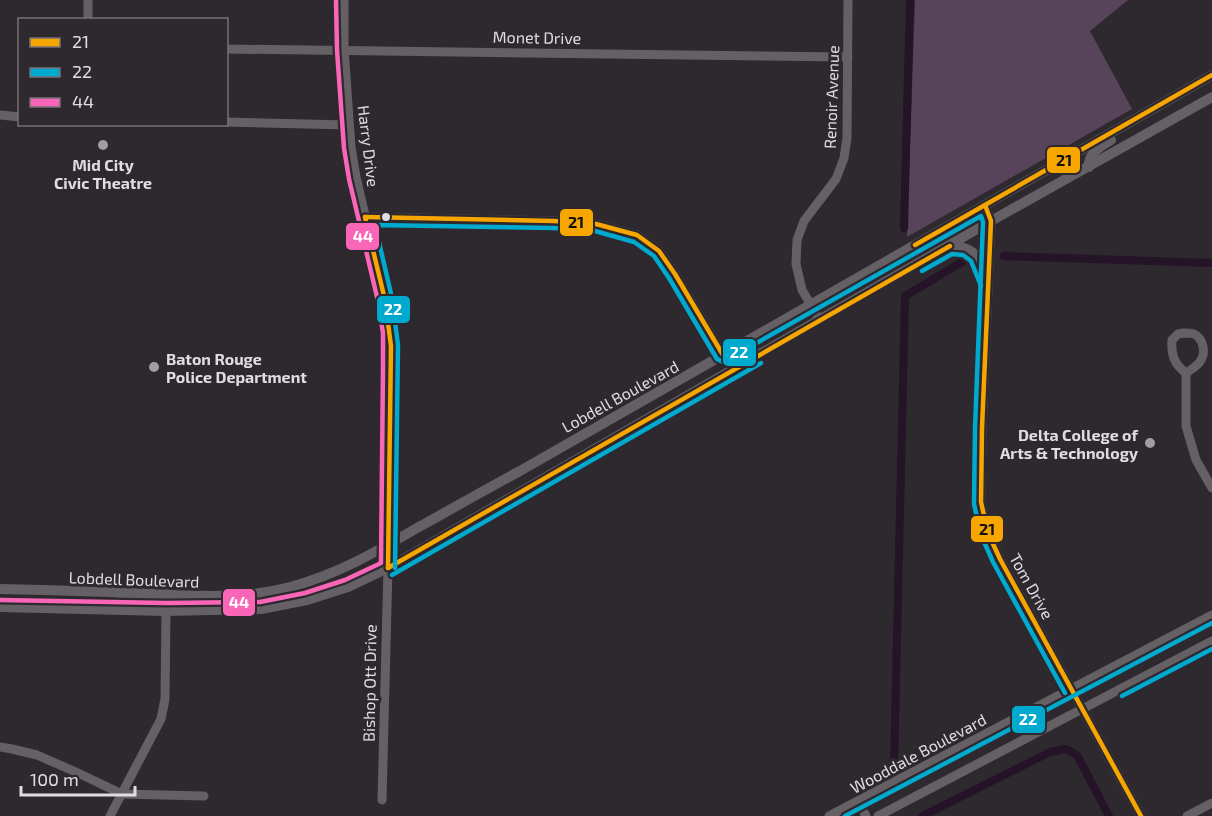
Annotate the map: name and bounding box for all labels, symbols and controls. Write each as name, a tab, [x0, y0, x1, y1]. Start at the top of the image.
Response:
legend	[18, 18, 228, 126]
street label: Monet Drive	[493, 27, 581, 47]
text: 21	[72, 30, 89, 52]
street label: Renoir Avenue	[820, 45, 842, 149]
text: 22	[72, 60, 92, 82]
text: 44	[72, 90, 94, 112]
street label: Harry Drive	[355, 104, 383, 188]
marker: Mid City Civic Theatre	[96, 138, 110, 152]
line badge: 21	[1046, 146, 1081, 174]
text: 21	[1056, 150, 1072, 169]
place label: Mid City Civic Theatre	[54, 155, 152, 192]
line badge: 21	[559, 208, 594, 237]
unlabelled marker	[380, 211, 392, 223]
text: 21	[568, 212, 584, 231]
line badge: 44	[345, 222, 380, 251]
text: 44	[353, 226, 373, 245]
line badge: 22	[376, 295, 411, 324]
text: 22	[384, 299, 402, 318]
line badge: 22	[722, 338, 757, 367]
text: 22	[730, 342, 748, 361]
place label: Baton Rouge Police Department	[166, 349, 307, 386]
street label: Lobdell Boulevard	[558, 356, 682, 436]
marker: Baton Rouge Police Department	[147, 360, 161, 374]
place label: Delta College of Arts & Technology	[1000, 425, 1139, 463]
marker: Delta College of Arts & Technology	[1143, 436, 1157, 450]
line badge: 21	[970, 515, 1004, 543]
text: 21	[979, 519, 995, 538]
street label: Tom Drive	[1006, 550, 1058, 622]
street label: Lobdell Boulevard	[68, 567, 200, 591]
line badge: 44	[222, 588, 256, 617]
text: 44	[229, 592, 249, 611]
street label: Bishop Ott Drive	[358, 624, 380, 742]
line badge: 22	[1011, 705, 1046, 734]
street label: Wooddale Boulevard	[847, 709, 989, 797]
text: 22	[1019, 709, 1037, 728]
scale bar	[21, 759, 135, 797]
text: 100 m	[30, 768, 79, 790]

